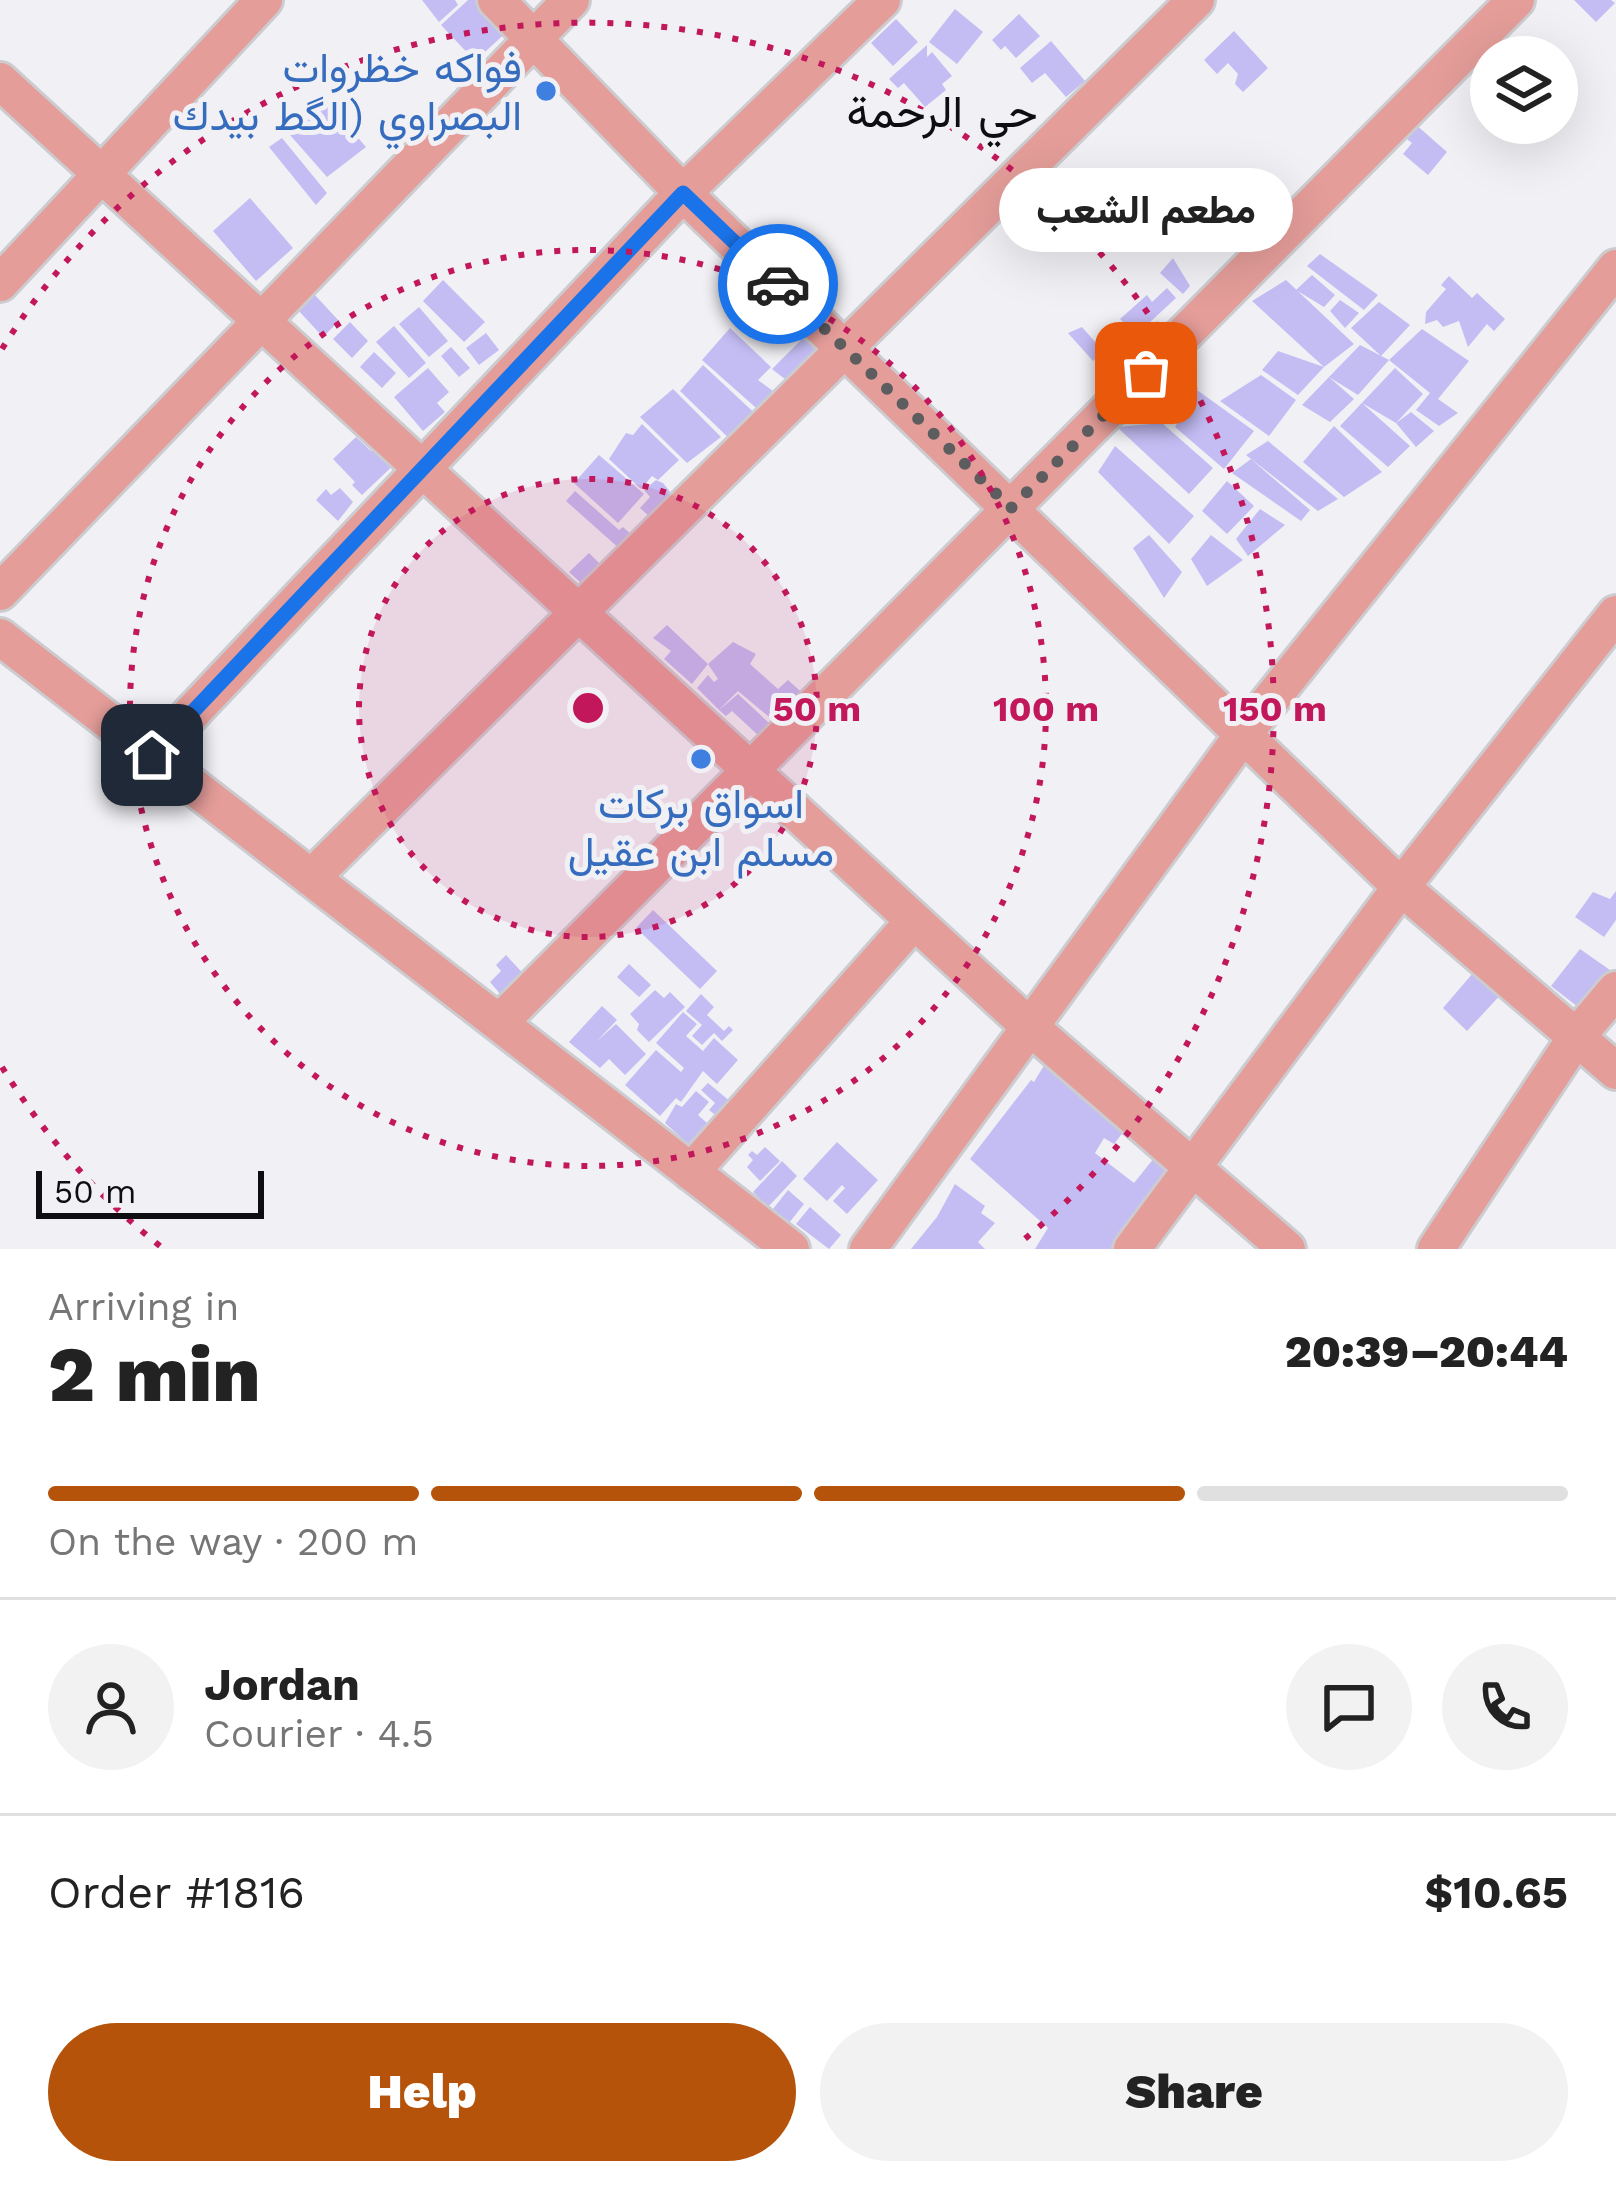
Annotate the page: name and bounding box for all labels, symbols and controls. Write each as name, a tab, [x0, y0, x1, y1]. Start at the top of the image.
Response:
map controls	[1470, 36, 1578, 144]
button: layers	[1470, 36, 1578, 144]
place label: فواكه خظروات البصراوي (الگط بيدك	[172, 43, 522, 150]
marker: فواكه خظروات البصراوي (الگط بيدك	[533, 78, 559, 104]
district label: حي الرحمة	[846, 85, 1038, 148]
callout: مطعم الشعب	[999, 169, 1293, 253]
text: مطعم الشعب	[1036, 187, 1256, 232]
courier	[718, 224, 838, 344]
icon: car	[745, 251, 811, 317]
pin	[1095, 322, 1197, 424]
icon: bag	[1113, 340, 1179, 406]
centre of rings	[567, 687, 609, 729]
text: 50 m	[773, 688, 861, 730]
text: 100 m	[993, 688, 1099, 730]
text: 150 m	[1223, 688, 1327, 730]
pin	[101, 704, 203, 806]
icon: home	[119, 722, 185, 788]
marker: اسواق بركات مسلم ابن عقيل	[688, 746, 714, 772]
place label: اسواق بركات مسلم ابن عقيل	[568, 779, 834, 879]
scale bar	[36, 1165, 264, 1218]
text: 50 m	[54, 1172, 136, 1211]
text: Arriving in	[48, 1284, 239, 1329]
text: 20:39–20:44	[1285, 1325, 1568, 1378]
text: 2 min	[48, 1328, 261, 1420]
text: On the way · 200 m	[48, 1519, 418, 1564]
button: person	[48, 1644, 174, 1770]
button: chat	[1286, 1644, 1412, 1770]
button: phone	[1442, 1644, 1568, 1770]
text: Jordan	[204, 1658, 360, 1711]
text: Courier · 4.5	[204, 1711, 434, 1756]
text: Order #1816	[48, 1866, 305, 1919]
text: $10.65	[1424, 1866, 1568, 1919]
button: Help	[48, 2023, 796, 2161]
button: Share	[820, 2023, 1568, 2161]

